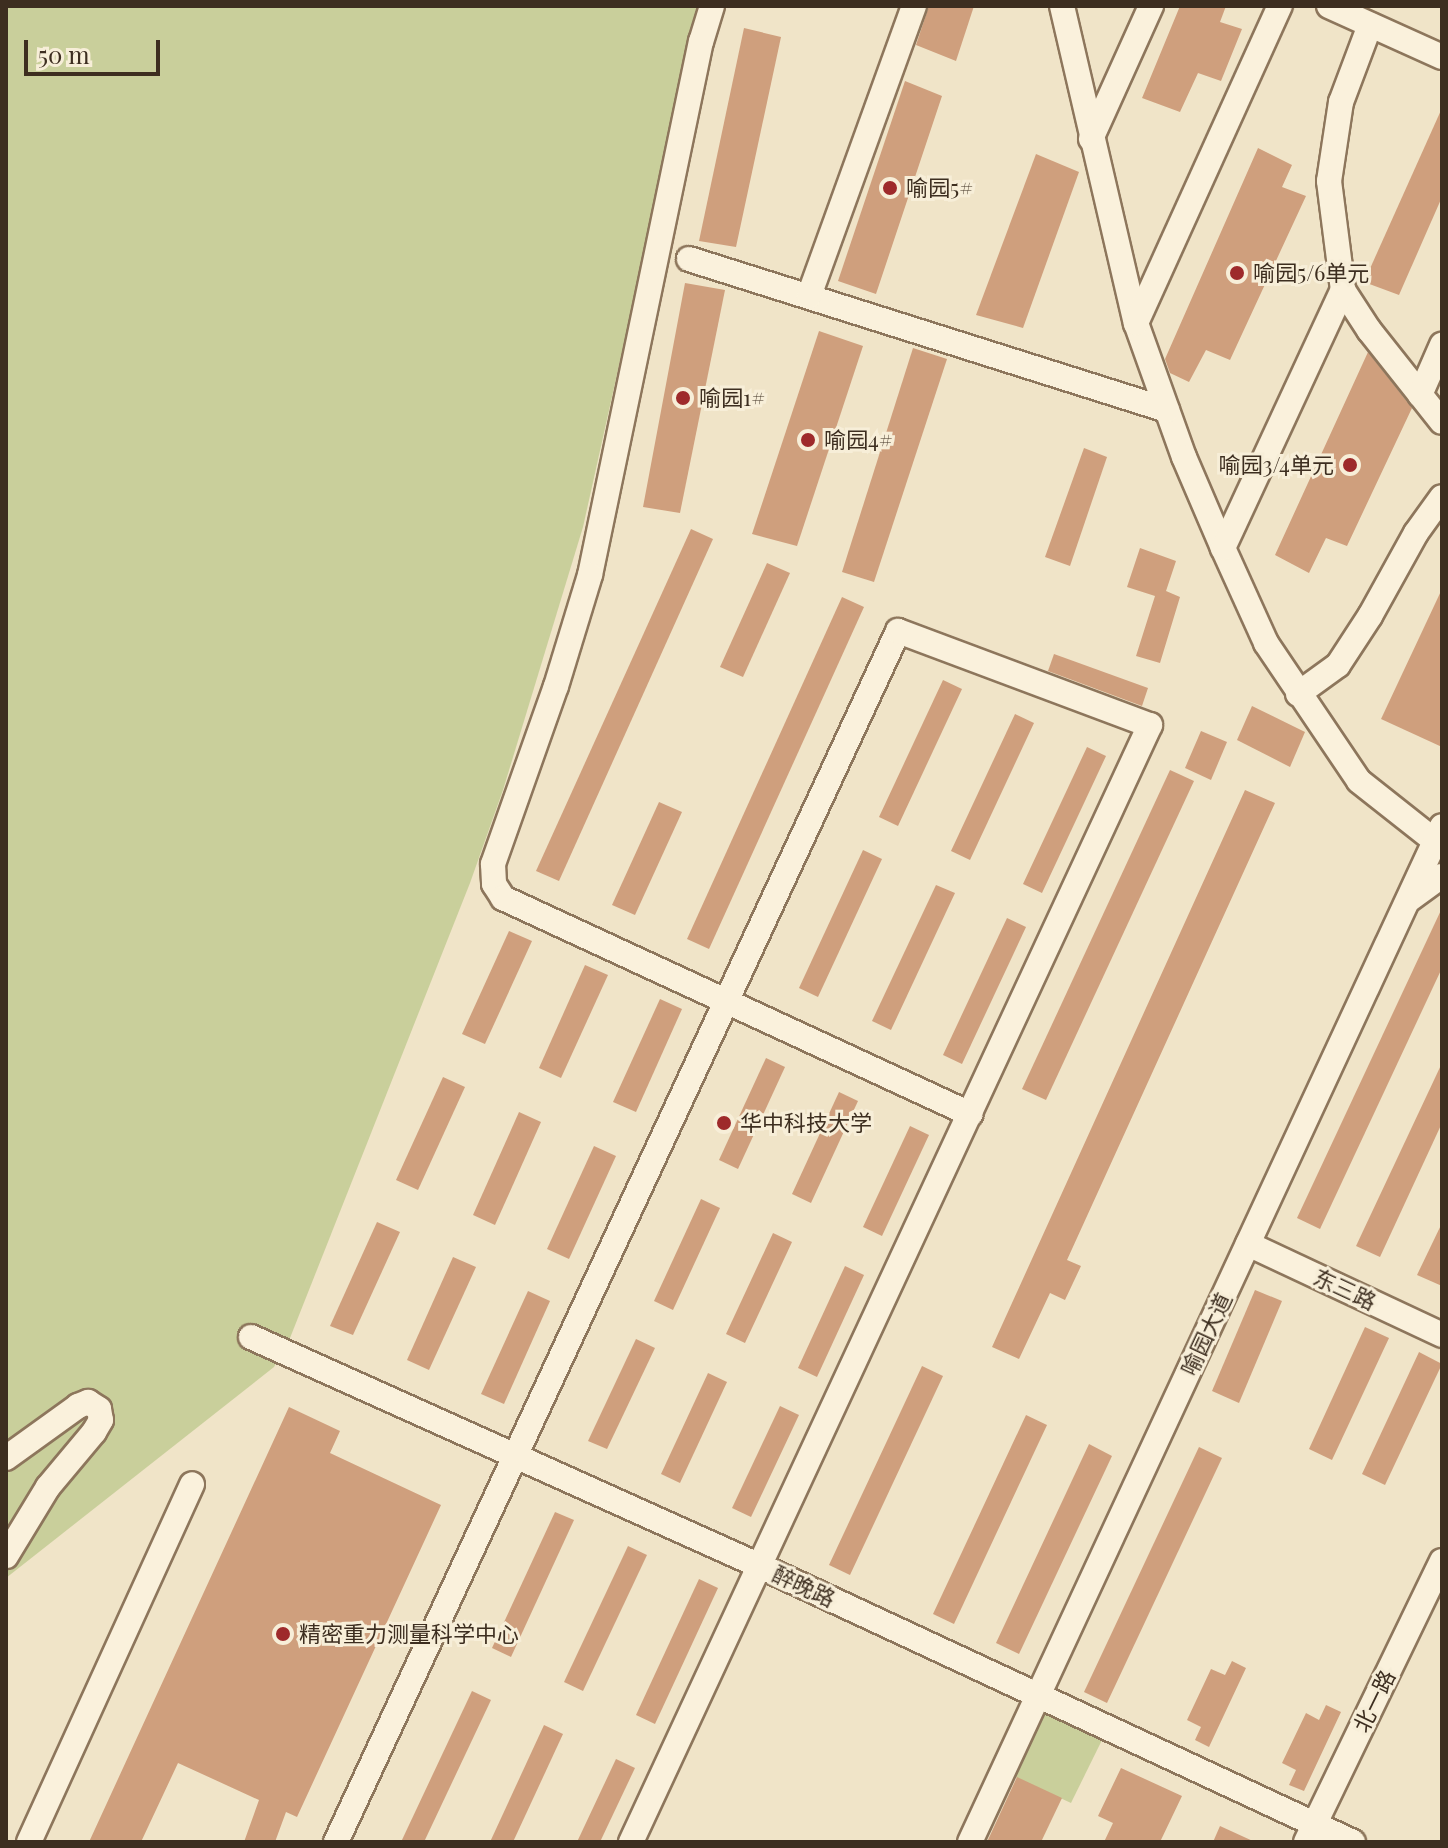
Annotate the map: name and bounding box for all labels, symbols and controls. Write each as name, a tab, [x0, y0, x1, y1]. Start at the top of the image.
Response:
scale bar	[28, 24, 164, 74]
text: 50 m	[38, 38, 90, 70]
place label: 喻园5#	[906, 175, 973, 201]
marker: 喻园5#	[881, 179, 899, 197]
place label: 喻园5/6单元	[1253, 260, 1369, 286]
marker: 喻园5/6单元	[1228, 264, 1246, 282]
place label: 喻园1#	[699, 385, 765, 411]
marker: 喻园1#	[674, 389, 692, 407]
place label: 喻园4#	[824, 427, 893, 453]
marker: 喻园4#	[799, 431, 817, 449]
place label: 喻园3/4单元	[1219, 452, 1334, 478]
marker: 喻园3/4单元	[1341, 456, 1359, 474]
place label: 华中科技大学	[740, 1110, 872, 1136]
marker: 华中科技大学	[715, 1114, 733, 1132]
street label: 东三路	[1310, 1263, 1380, 1315]
street label: 喻园大道	[1175, 1289, 1237, 1379]
street label: 醉晚路	[769, 1560, 839, 1612]
place label: 精密重力测量科学中心	[299, 1621, 519, 1647]
marker: 精密重力测量科学中心	[274, 1625, 292, 1643]
street label: 北一路	[1348, 1666, 1400, 1736]

